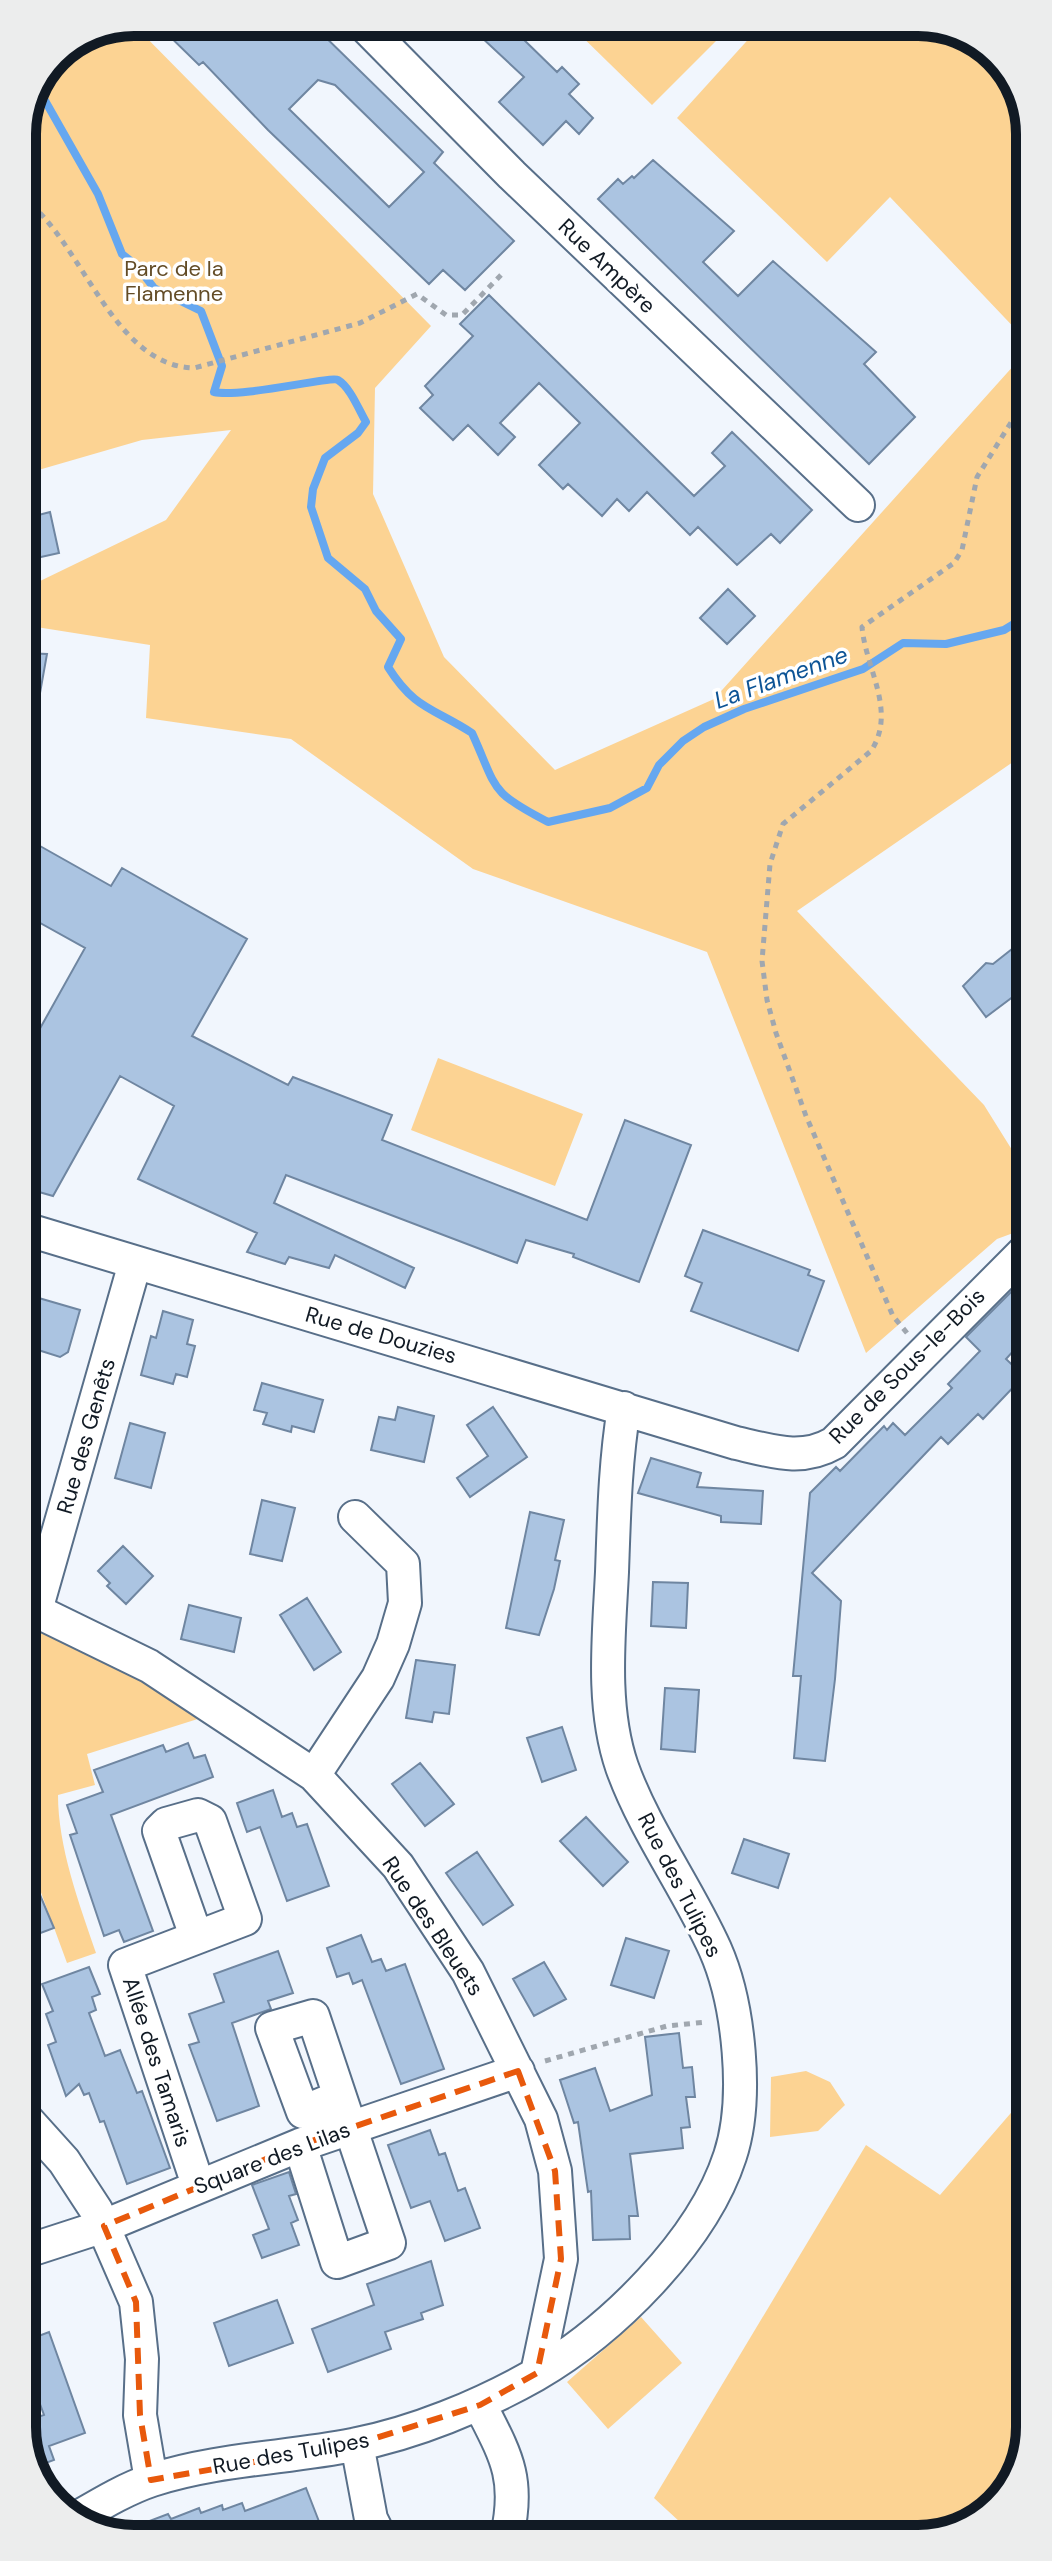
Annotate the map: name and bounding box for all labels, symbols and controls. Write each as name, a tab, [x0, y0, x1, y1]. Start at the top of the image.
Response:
street label: Rue Ampère	[552, 212, 662, 320]
park label: Parc de la Flamenne	[124, 254, 224, 308]
water label: La Flamenne	[710, 638, 852, 716]
street label: Rue de Sous-le-Bois	[823, 1282, 991, 1450]
street label: Rue de Douzies	[302, 1300, 460, 1370]
street label: Rue des Genêts	[50, 1355, 122, 1517]
street label: Rue des Tulipes	[631, 1808, 729, 1962]
street label: Rue des Bleuets	[376, 1851, 490, 2001]
street label: Allée des Tamaris	[116, 1973, 198, 2151]
street label: Square des Lilas	[190, 2115, 354, 2201]
street label: Rue des Tulipes	[210, 2425, 372, 2481]

